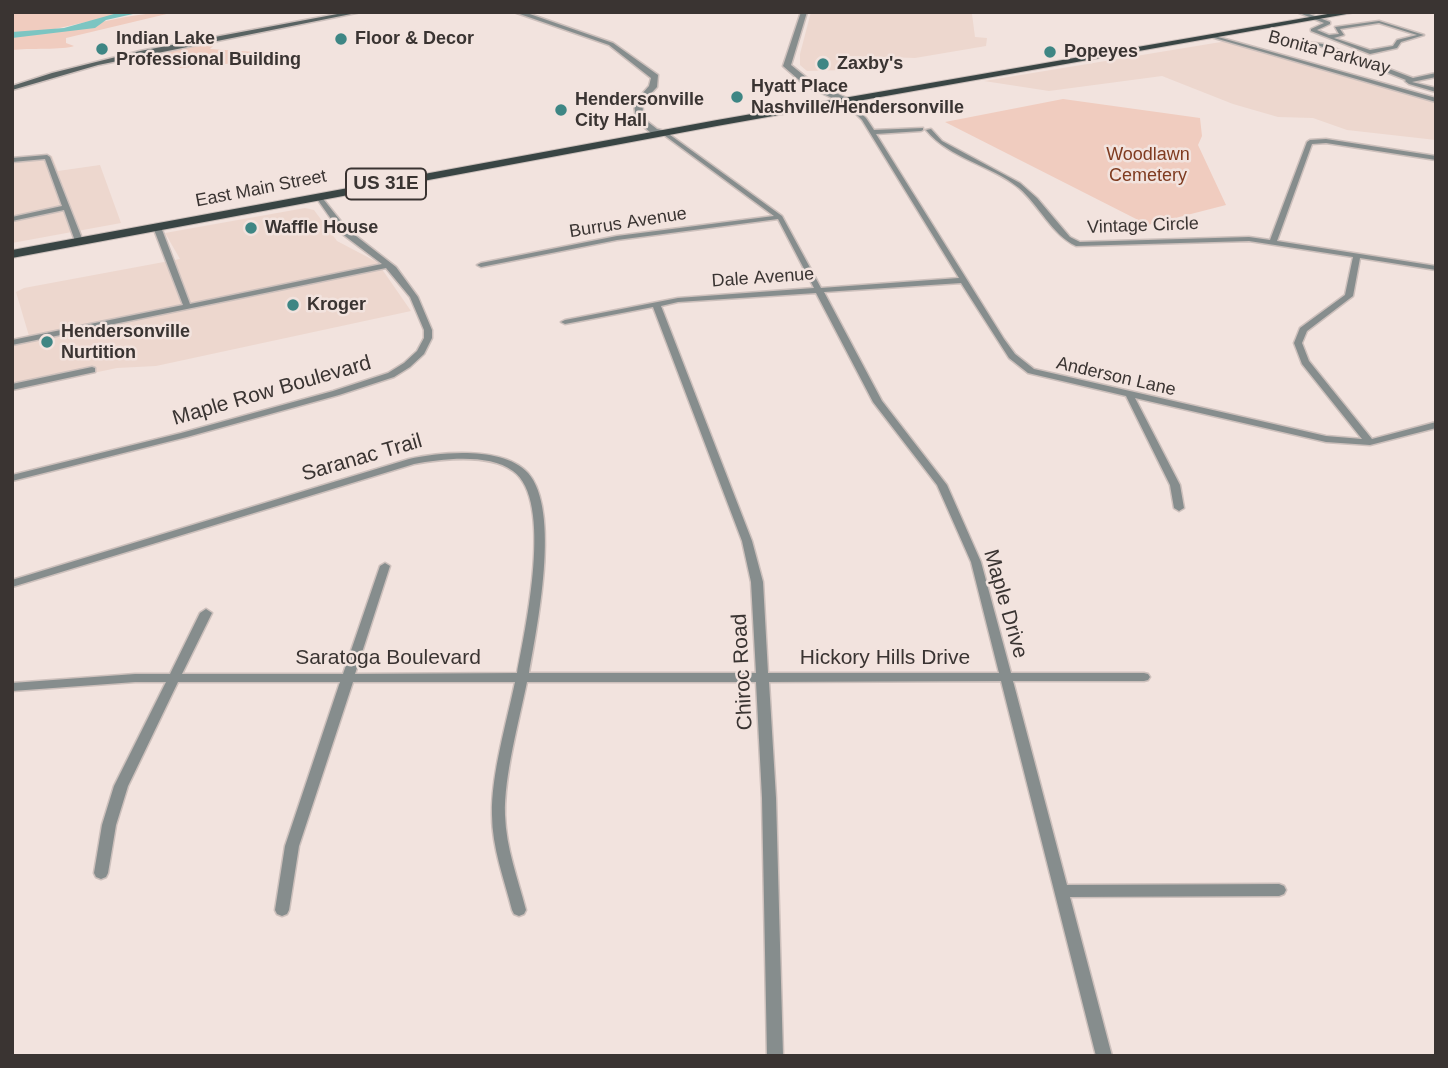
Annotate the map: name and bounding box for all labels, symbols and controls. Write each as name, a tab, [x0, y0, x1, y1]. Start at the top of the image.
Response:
street label: Bonita Parkway	[1266, 26, 1392, 80]
place label: Indian Lake Professional Building	[116, 28, 301, 70]
place label: Floor & Decor	[355, 28, 474, 50]
marker: Floor & Decor	[333, 31, 349, 47]
marker: Indian Lake Professional Building	[94, 41, 110, 57]
place label: Popeyes	[1064, 41, 1138, 63]
marker: Popeyes	[1042, 44, 1058, 60]
place label: Zaxby's	[837, 53, 903, 75]
marker: Zaxby's	[815, 56, 831, 72]
place label: Hyatt Place Nashville/Hendersonville	[751, 76, 964, 119]
place label: Hendersonville City Hall	[575, 89, 704, 132]
marker: Hyatt Place Nashville/Hendersonville	[729, 89, 745, 105]
marker: Hendersonville City Hall	[553, 102, 569, 118]
park label: Woodlawn Cemetery	[1106, 144, 1190, 186]
street label: East Main Street	[194, 166, 328, 212]
road number: US 31E	[346, 168, 426, 200]
street label: Burrus Avenue	[568, 203, 688, 243]
street label: Vintage Circle	[1087, 213, 1199, 239]
place label: Waffle House	[265, 217, 378, 239]
marker: Waffle House	[243, 220, 259, 236]
street label: Dale Avenue	[711, 264, 815, 292]
place label: Kroger	[307, 294, 366, 316]
marker: Kroger	[285, 297, 301, 313]
place label: Hendersonville Nurtition	[61, 321, 190, 364]
marker: Hendersonville Nurtition	[39, 334, 55, 350]
street label: Maple Row Boulevard	[170, 351, 374, 431]
street label: Anderson Lane	[1054, 353, 1178, 401]
street label: Saranac Trail	[299, 429, 425, 487]
street label: Maple Drive	[977, 547, 1033, 661]
street label: Chiroc Road	[727, 613, 759, 731]
street label: Saratoga Boulevard	[295, 645, 481, 671]
street label: Hickory Hills Drive	[800, 645, 970, 671]

